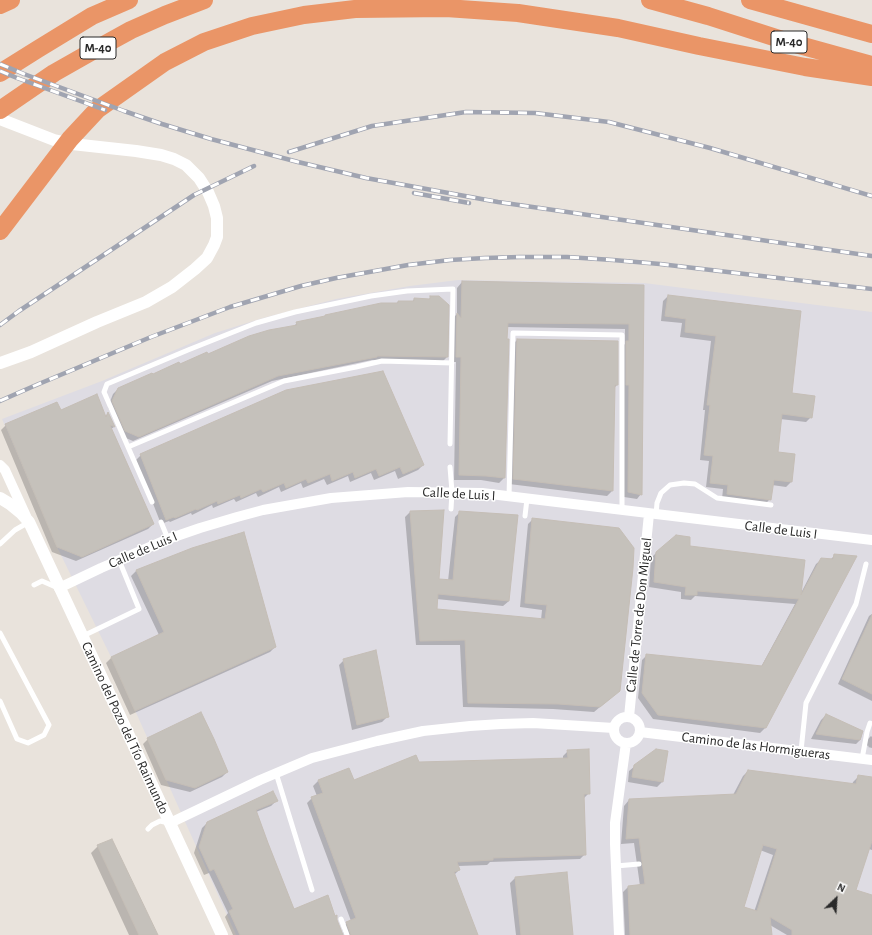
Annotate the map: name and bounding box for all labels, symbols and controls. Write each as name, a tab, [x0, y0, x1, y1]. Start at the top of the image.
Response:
road number: M-40	[771, 31, 807, 53]
road number: M-40	[80, 37, 116, 59]
street label: Calle de Luis I	[422, 484, 496, 504]
street label: Calle de Luis I	[744, 517, 818, 543]
street label: Calle de Luis I	[106, 528, 180, 572]
street label: Calle de Torre de Don Miguel	[623, 537, 655, 693]
street label: Camino del Pozo del Tío Raimundo	[78, 639, 172, 817]
street label: Camino de las Hormigueras	[681, 729, 831, 763]
north arrow	[816, 879, 856, 919]
text: N	[835, 881, 847, 894]

